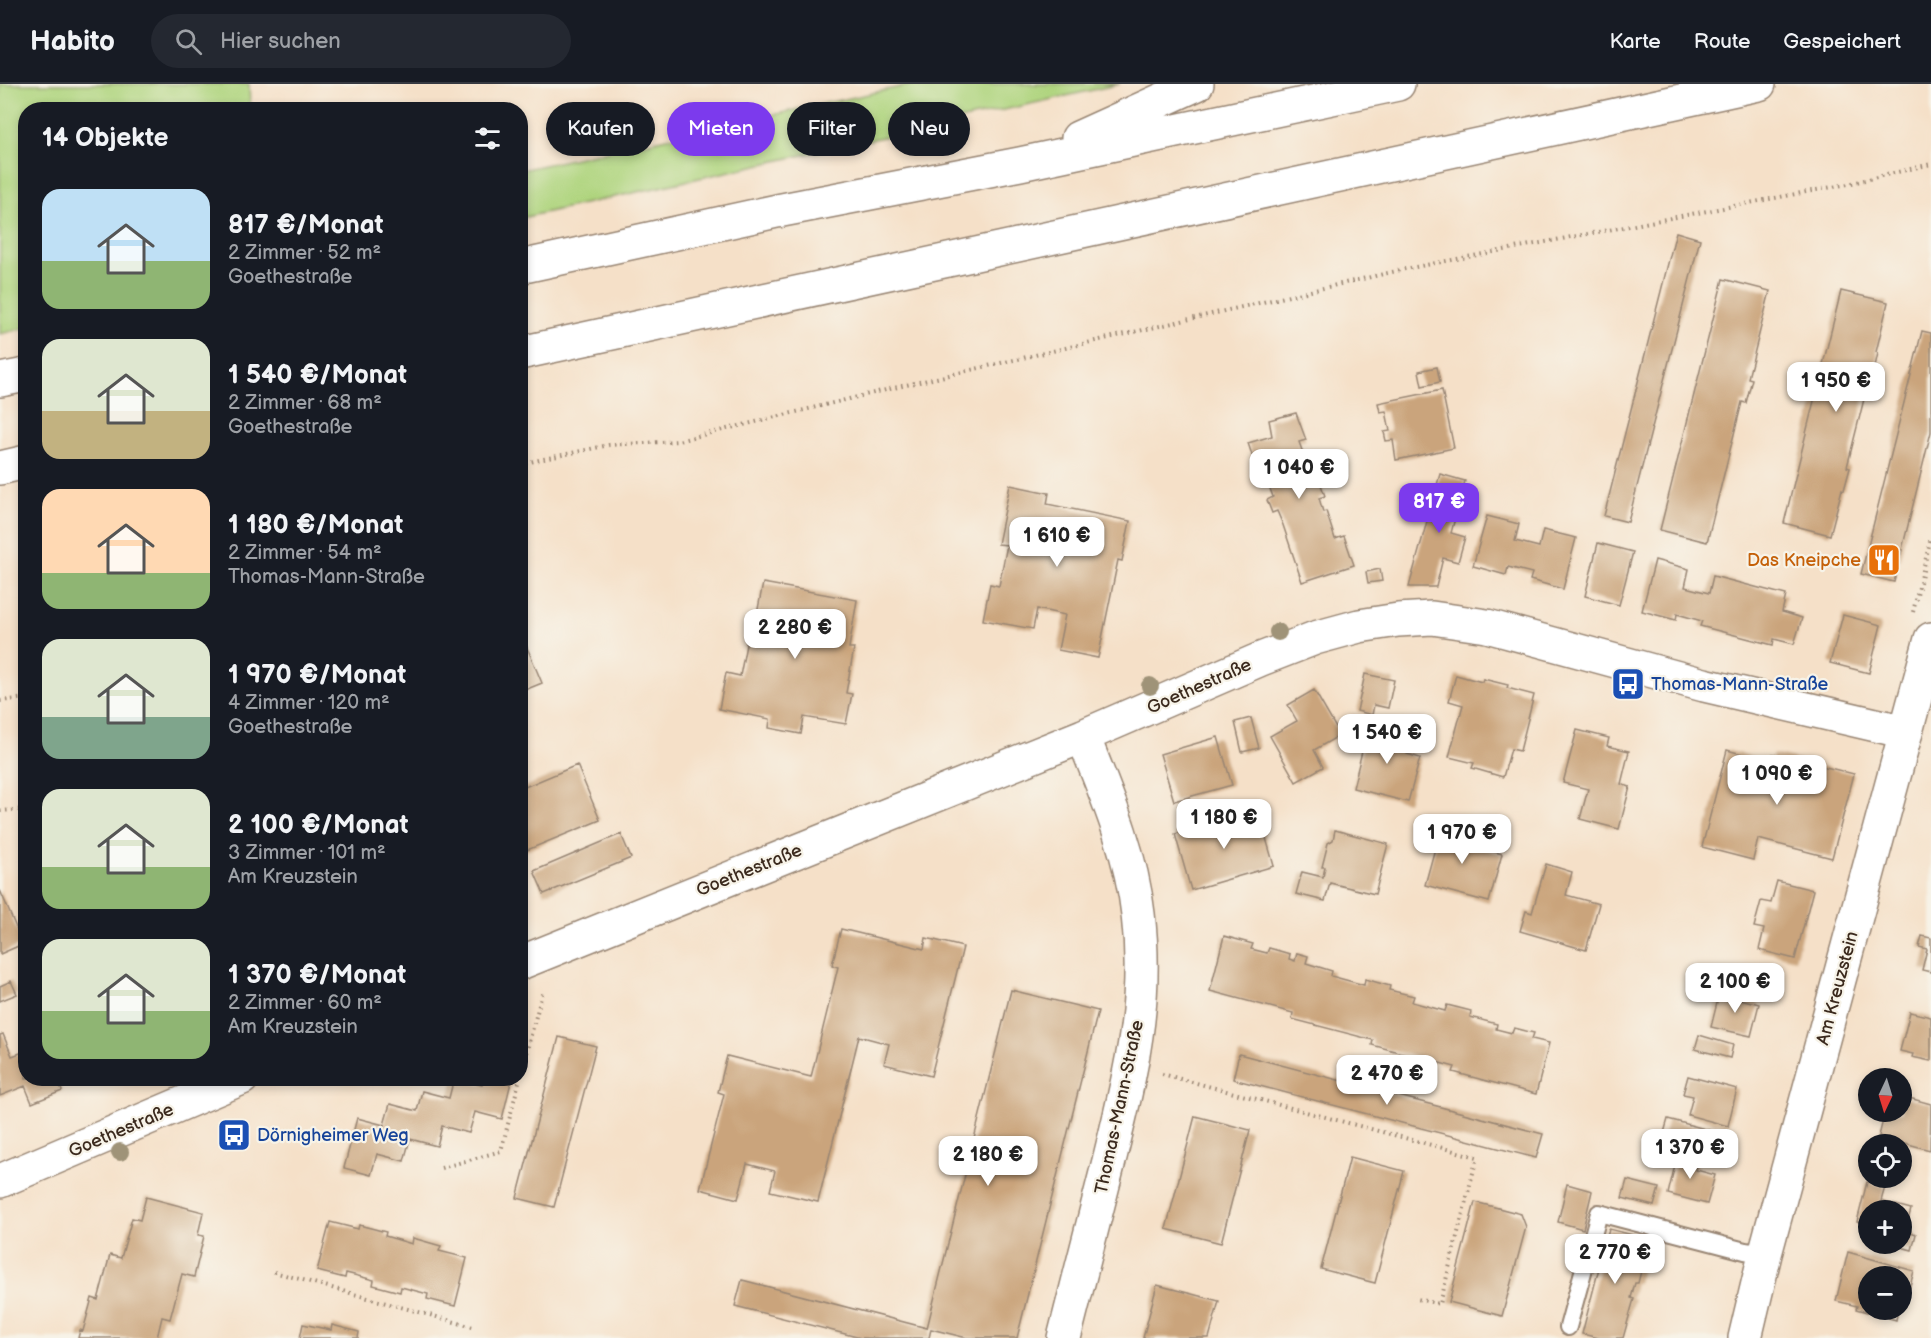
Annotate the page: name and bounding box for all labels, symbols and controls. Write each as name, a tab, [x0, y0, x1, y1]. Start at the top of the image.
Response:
search box	[151, 14, 571, 68]
text: Habito	[30, 25, 115, 58]
icon: search	[172, 25, 205, 58]
text: Hier suchen	[220, 28, 341, 55]
text: Karte	[1609, 29, 1661, 54]
text: Route	[1694, 29, 1750, 54]
text: Gespeichert	[1783, 29, 1901, 54]
chip: Kaufen	[546, 102, 655, 156]
chip: Mieten	[667, 102, 775, 156]
chip: Filter	[787, 102, 876, 156]
chip: Neu	[888, 102, 970, 156]
icon: filters	[471, 122, 504, 155]
text: 14 Objekte	[42, 123, 169, 154]
text: 817 €/Monat	[228, 210, 383, 241]
icon: home	[90, 213, 162, 285]
text: 2 Zimmer · 52 m²	[228, 241, 381, 265]
text: Goethestraße	[228, 265, 352, 289]
text: 1 540 €/Monat	[228, 360, 407, 391]
pin: 1 950 €	[1781, 362, 1891, 413]
icon: home	[90, 363, 162, 435]
text: 1 950 €	[1801, 369, 1871, 393]
text: 2 Zimmer · 68 m²	[228, 391, 382, 415]
text: Goethestraße	[228, 415, 352, 439]
pin: 1 040 €	[1244, 449, 1354, 500]
text: 1 040 €	[1264, 456, 1335, 480]
pin: 817 €	[1397, 483, 1481, 534]
text: 817 €	[1413, 490, 1465, 514]
text: 1 180 €/Monat	[228, 510, 403, 541]
icon: home	[90, 513, 162, 585]
pin: 1 610 €	[1002, 517, 1112, 568]
text: 1 610 €	[1023, 524, 1091, 548]
text: 2 Zimmer · 54 m²	[228, 541, 382, 565]
restaurant icon: Das Kneipche	[1866, 542, 1902, 578]
place label: Das Kneipche	[1747, 550, 1861, 571]
text: Thomas-Mann-Straße	[228, 565, 425, 589]
pin: 2 280 €	[740, 609, 850, 660]
text: 2 280 €	[758, 616, 832, 640]
street label: Goethestraße	[1144, 654, 1255, 719]
text: 1 970 €/Monat	[228, 660, 406, 691]
icon: home	[90, 663, 162, 735]
bus stop icon: Thomas-Mann-Straße	[1610, 666, 1646, 702]
place label: Thomas-Mann-Straße	[1651, 674, 1828, 695]
text: 4 Zimmer · 120 m²	[228, 691, 390, 715]
pin: 1 540 €	[1332, 714, 1442, 765]
text: Goethestraße	[228, 715, 352, 739]
text: 1 540 €	[1352, 721, 1422, 745]
pin: 1 090 €	[1722, 755, 1832, 806]
text: 1 090 €	[1742, 762, 1812, 786]
pin: 1 180 €	[1169, 799, 1279, 850]
text: 1 180 €	[1190, 806, 1258, 830]
text: 2 100 €/Monat	[228, 810, 408, 841]
icon: home	[90, 813, 162, 885]
pin: 1 970 €	[1407, 814, 1517, 865]
text: 1 970 €	[1427, 821, 1497, 845]
street label: Goethestraße	[693, 840, 805, 901]
text: 3 Zimmer · 101 m²	[228, 841, 386, 865]
text: Am Kreuzstein	[228, 865, 358, 889]
street label: Am Kreuzstein	[1812, 929, 1863, 1047]
text: 1 370 €/Monat	[228, 960, 406, 991]
icon: home	[90, 963, 162, 1035]
pin: 2 100 €	[1680, 963, 1790, 1014]
text: 2 100 €	[1699, 970, 1771, 994]
text: 2 Zimmer · 60 m²	[228, 991, 382, 1015]
text: Am Kreuzstein	[228, 1015, 358, 1039]
street label: Thomas-Mann-Straße	[1091, 1018, 1148, 1196]
pin: 2 470 €	[1332, 1055, 1442, 1106]
text: 2 470 €	[1350, 1062, 1424, 1086]
north arrow	[1858, 1068, 1912, 1122]
map controls	[1858, 1068, 1912, 1320]
street label: Goethestraße	[66, 1099, 177, 1162]
bus stop icon: Dörnigheimer Weg	[216, 1117, 252, 1153]
place label: Dörnigheimer Weg	[257, 1125, 409, 1146]
pin: 1 370 €	[1635, 1129, 1745, 1180]
button: locate	[1858, 1134, 1912, 1188]
pin: 2 180 €	[933, 1136, 1043, 1187]
text: 1 370 €	[1655, 1136, 1725, 1160]
text: 2 180 €	[953, 1143, 1023, 1167]
button: +	[1858, 1200, 1912, 1254]
pin: 2 770 €	[1560, 1234, 1670, 1285]
text: 2 770 €	[1579, 1241, 1651, 1265]
button: −	[1858, 1266, 1912, 1320]

